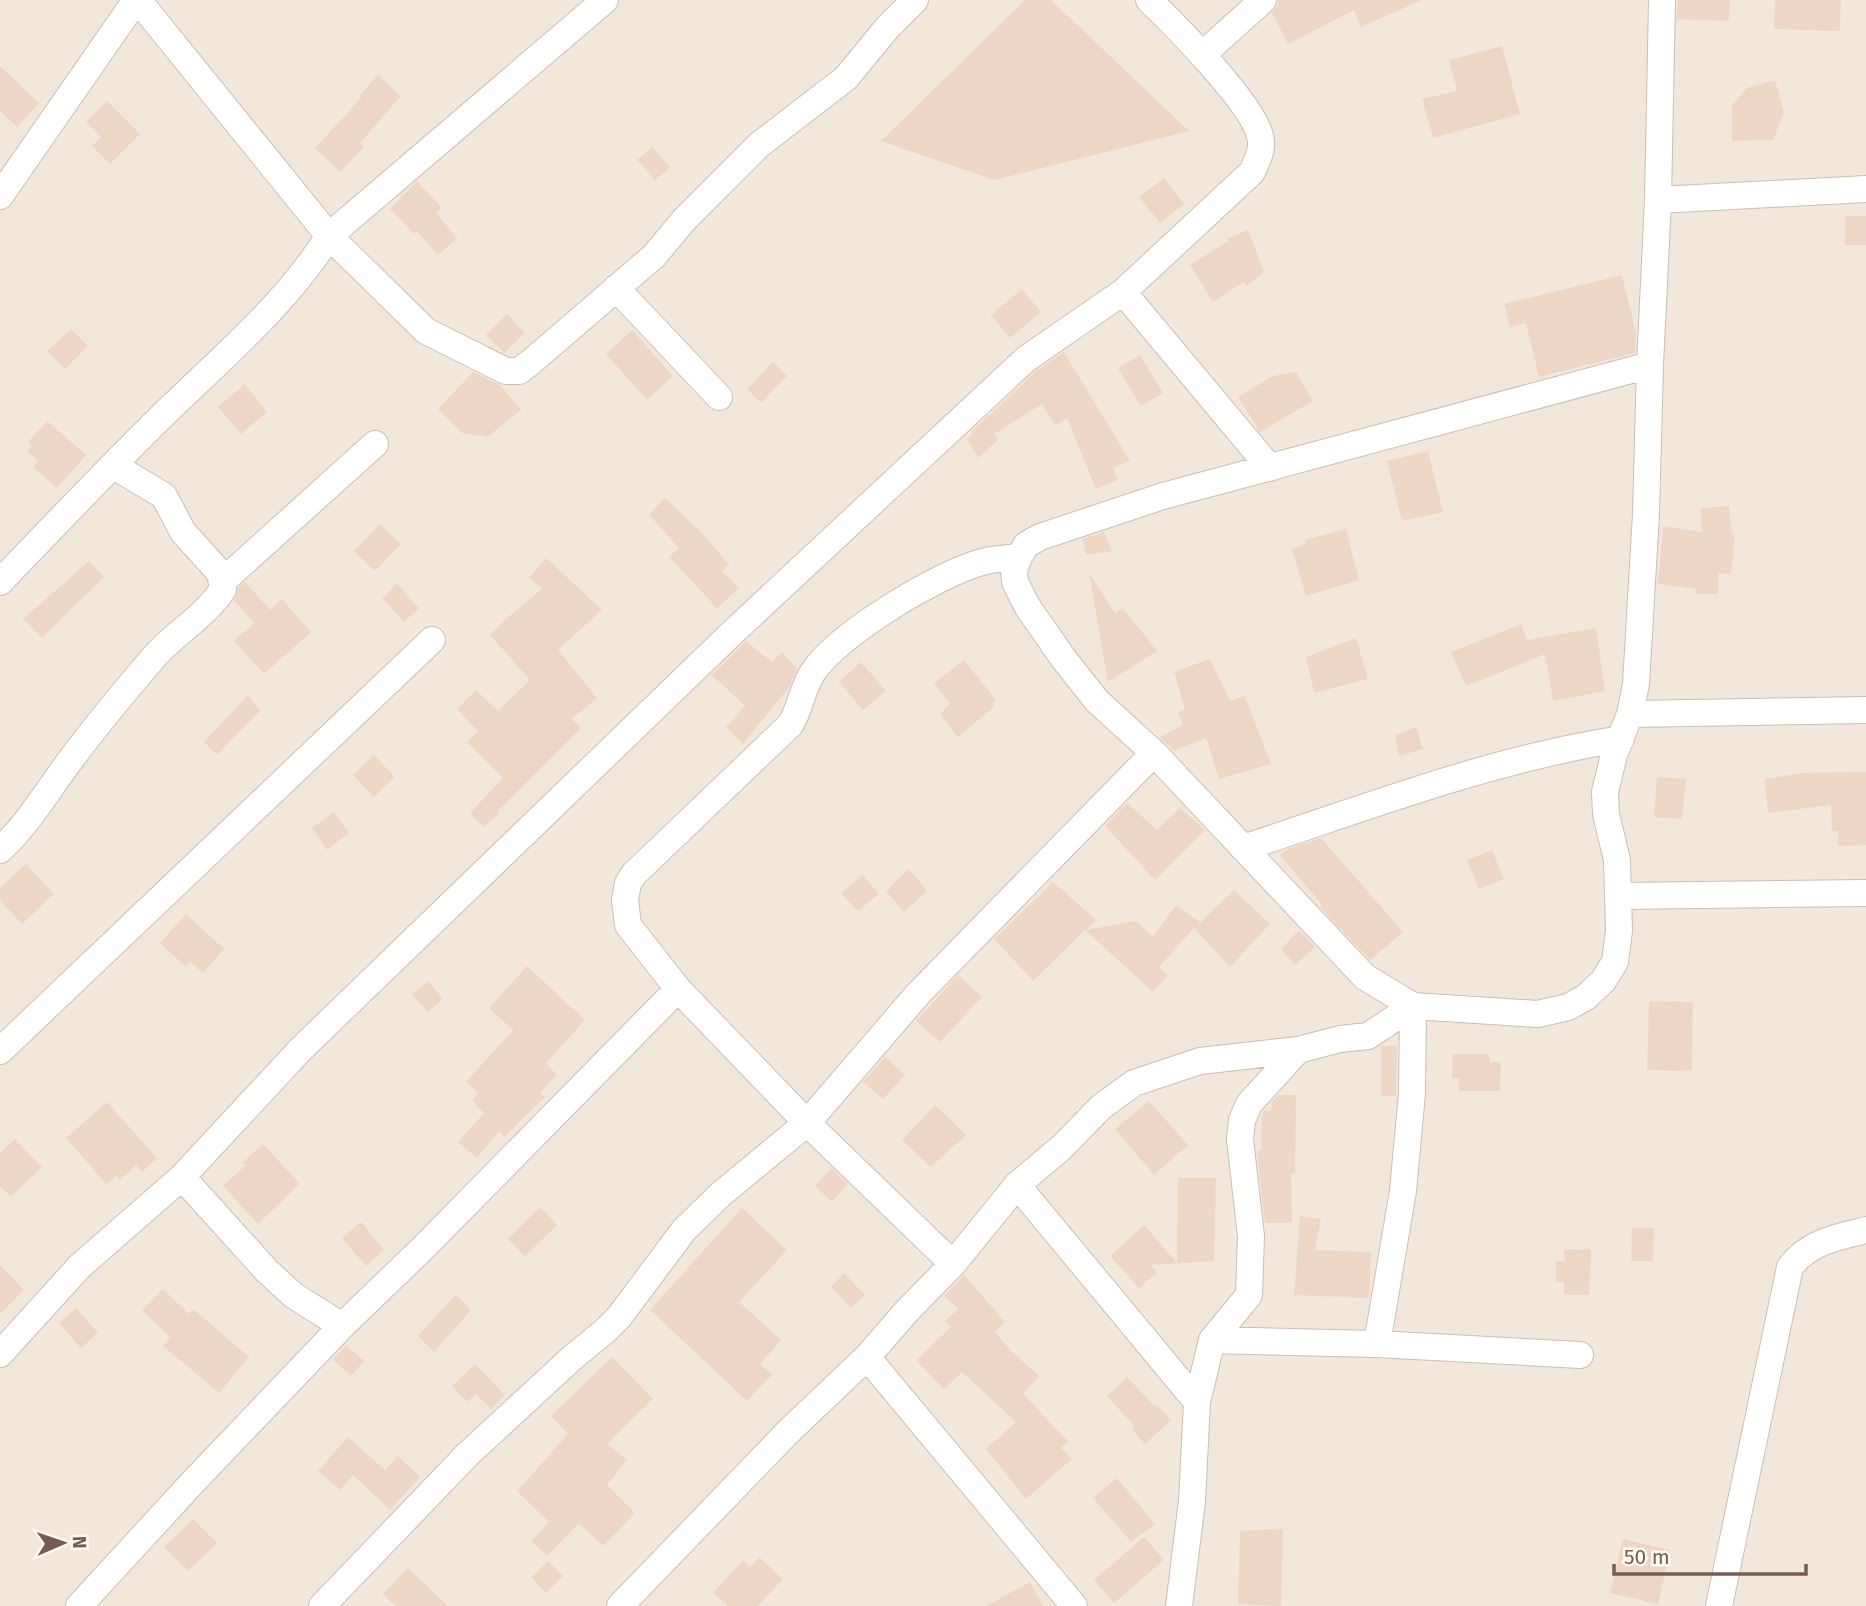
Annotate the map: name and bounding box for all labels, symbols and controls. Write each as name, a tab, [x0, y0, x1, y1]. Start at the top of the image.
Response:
north arrow	[28, 1508, 98, 1578]
scale bar	[1614, 1532, 1806, 1576]
text: N	[68, 1536, 91, 1549]
text: 50 m	[1624, 1544, 1670, 1570]

